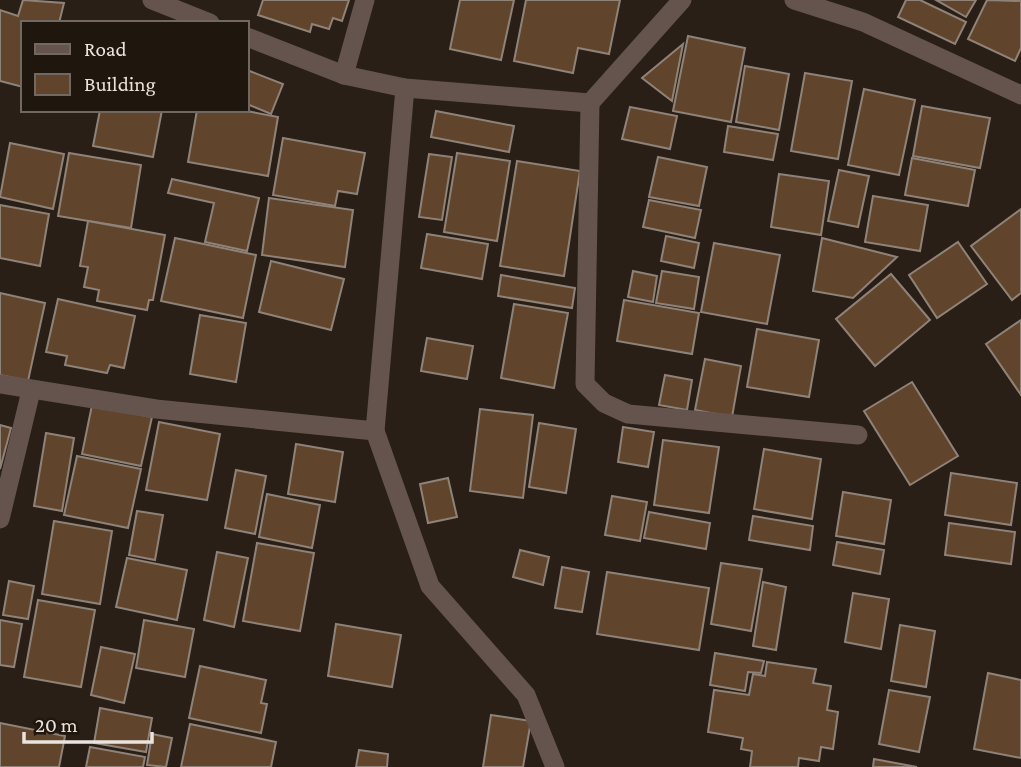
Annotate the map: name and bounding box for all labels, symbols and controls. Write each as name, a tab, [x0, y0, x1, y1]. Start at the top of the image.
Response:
legend	[21, 21, 248, 112]
text: Road	[84, 37, 127, 61]
text: Building	[84, 72, 156, 96]
scale bar	[24, 700, 152, 744]
text: 20 m	[35, 713, 78, 737]

